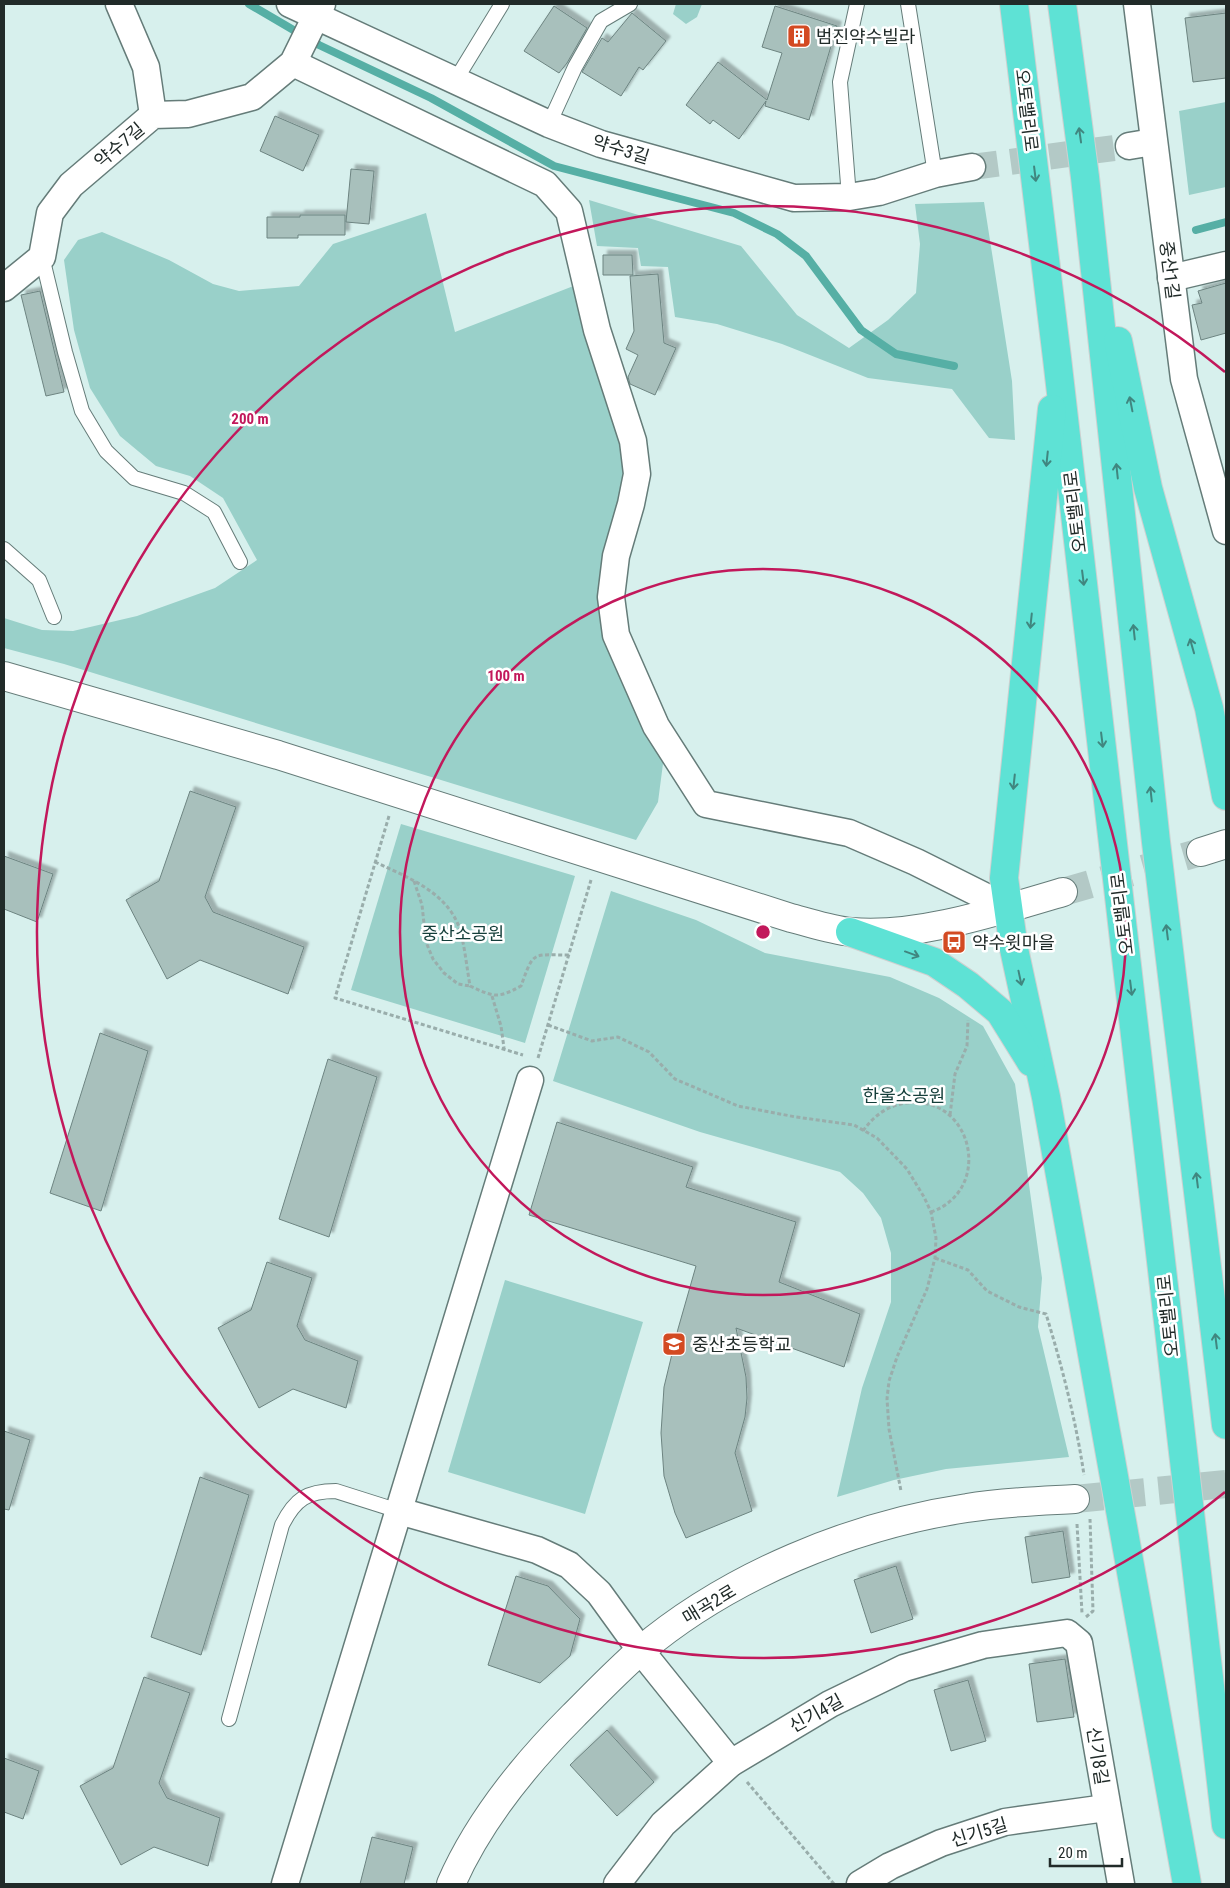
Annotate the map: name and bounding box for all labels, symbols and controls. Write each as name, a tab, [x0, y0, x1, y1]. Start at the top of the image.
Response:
building icon: 범진약수빌라	[786, 23, 812, 49]
place label: 범진약수빌라	[816, 26, 916, 47]
street label: 오토밸리로	[1012, 68, 1042, 152]
street label: 약수7길	[90, 118, 148, 172]
one-way arrow	[1074, 128, 1084, 144]
street label: 약수3길	[590, 130, 652, 168]
one-way arrow	[1030, 165, 1040, 181]
street label: 중산1길	[1156, 240, 1184, 300]
one-way arrow	[1126, 396, 1136, 412]
text: 200 m	[231, 410, 269, 428]
one-way arrow	[1042, 451, 1052, 467]
one-way arrow	[1112, 463, 1121, 479]
street label: 오토밸리로	[1060, 470, 1090, 554]
one-way arrow	[1078, 570, 1088, 586]
one-way arrow	[1026, 612, 1036, 628]
one-way arrow	[1129, 625, 1139, 641]
one-way arrow	[1187, 639, 1197, 655]
text: 100 m	[487, 667, 525, 685]
one-way arrow	[1097, 731, 1107, 747]
one-way arrow	[1009, 774, 1019, 790]
one-way arrow	[1146, 786, 1156, 802]
street label: 오토밸리로	[1107, 872, 1137, 956]
park label: 중산소공원	[422, 923, 504, 944]
centre of rings	[754, 923, 772, 941]
one-way arrow	[1162, 924, 1172, 940]
bus stop icon: 약수윗마을	[941, 929, 967, 955]
place label: 약수윗마을	[972, 932, 1055, 953]
one-way arrow	[904, 950, 919, 959]
one-way arrow	[1016, 970, 1025, 986]
one-way arrow	[1126, 980, 1136, 996]
park label: 한울소공원	[863, 1085, 945, 1106]
one-way arrow	[1192, 1172, 1202, 1188]
street label: 오토밸리로	[1153, 1274, 1183, 1358]
school or university icon: 중산초등학교	[661, 1331, 687, 1357]
place label: 중산초등학교	[692, 1334, 791, 1355]
one-way arrow	[1211, 1334, 1221, 1350]
street label: 매곡2로	[678, 1580, 740, 1628]
street label: 신기4길	[785, 1690, 847, 1736]
street label: 신기8길	[1083, 1725, 1113, 1787]
street label: 신기5길	[948, 1813, 1010, 1851]
scale bar	[1050, 1836, 1122, 1868]
text: 20 m	[1058, 1844, 1088, 1862]

